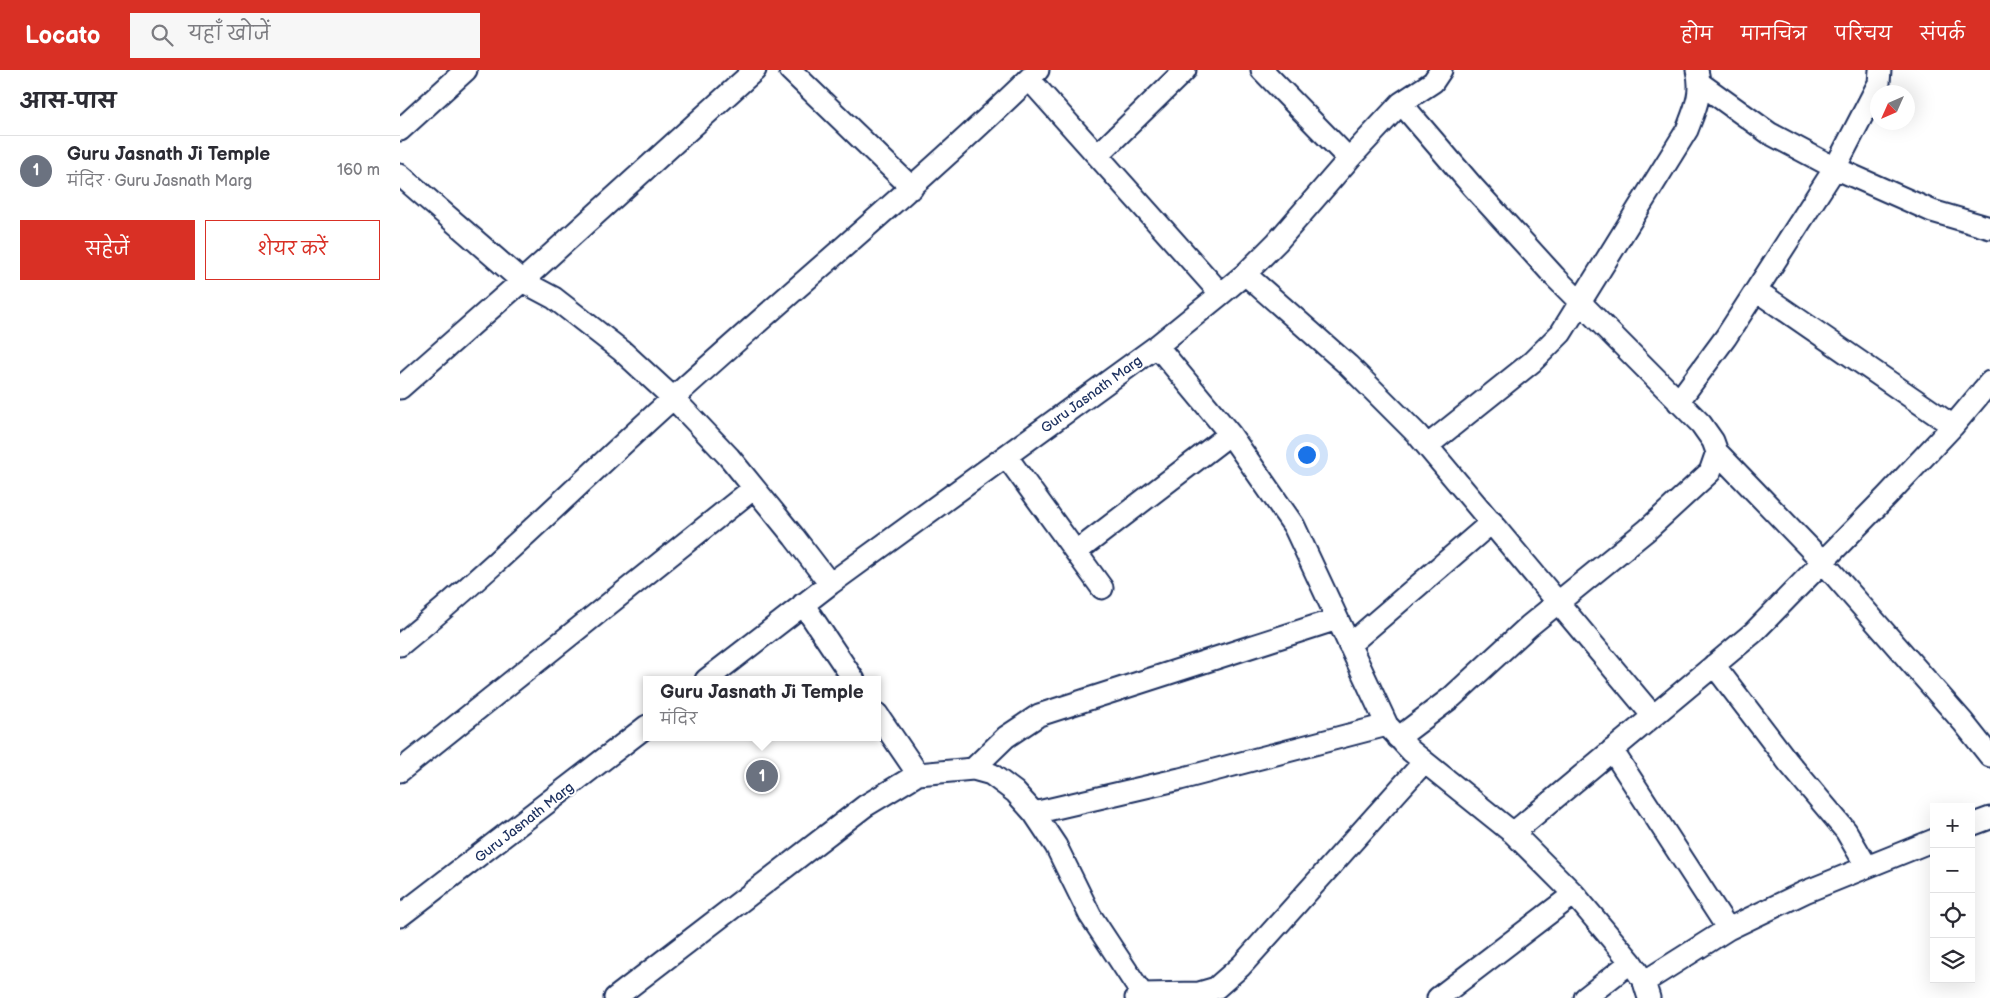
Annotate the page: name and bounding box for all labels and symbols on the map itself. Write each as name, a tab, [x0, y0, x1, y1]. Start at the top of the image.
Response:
north arrow	[1870, 85, 1915, 130]
street label: Guru Jasnath Marg	[1038, 352, 1145, 437]
your location	[1294, 442, 1320, 468]
pin: 1	[746, 757, 778, 795]
street label: Guru Jasnath Marg	[472, 779, 577, 866]

